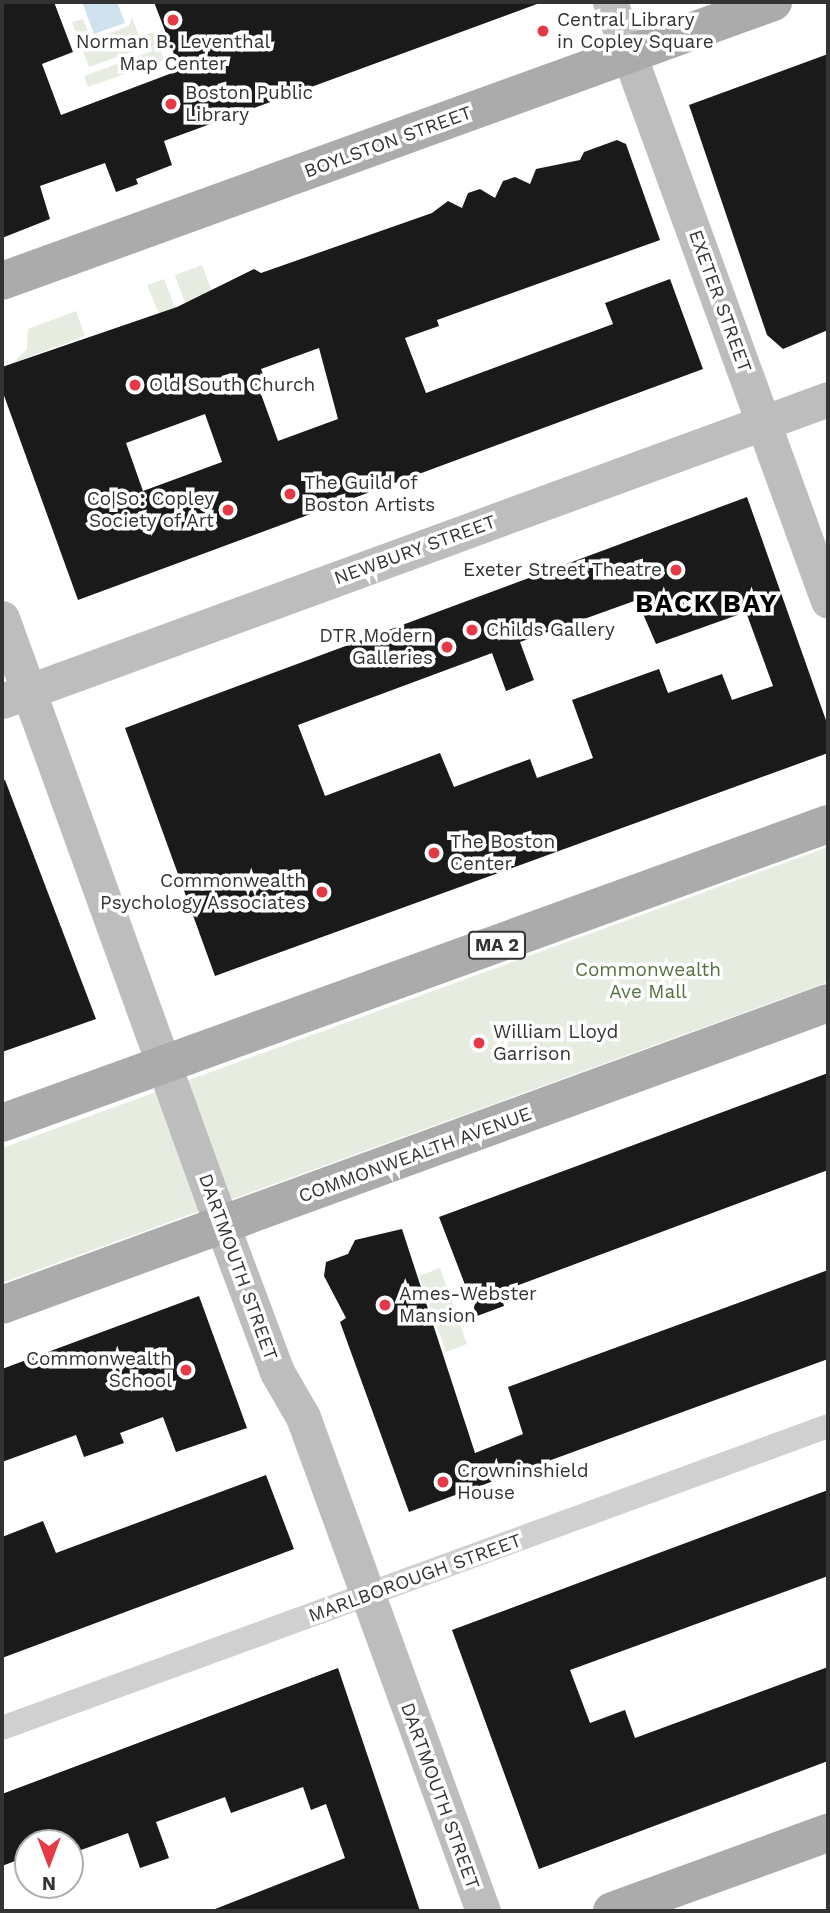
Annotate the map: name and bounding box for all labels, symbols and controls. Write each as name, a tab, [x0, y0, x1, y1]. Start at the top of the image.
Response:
place label: Central Library in Copley Square	[557, 9, 714, 53]
marker: Norman B. Leventhal Map Center	[165, 12, 181, 28]
marker: Central Library in Copley Square	[535, 23, 551, 39]
place label: Norman B. Leventhal Map Center	[76, 31, 270, 75]
place label: Boston Public Library	[185, 82, 313, 126]
marker: Boston Public Library	[163, 96, 179, 112]
street label: BOYLSTON STREET	[301, 101, 475, 183]
street label: EXETER STREET	[684, 227, 756, 375]
place label: Old South Church	[149, 374, 315, 396]
marker: Old South Church	[127, 377, 143, 393]
place label: The Guild of Boston Artists	[304, 472, 436, 516]
marker: The Guild of Boston Artists	[282, 486, 298, 502]
place label: Co|So: Copley Society of Art	[87, 488, 214, 532]
marker: Co|So: Copley Society of Art	[220, 502, 236, 518]
street label: NEWBURY STREET	[331, 510, 499, 590]
place label: Exeter Street Theatre	[462, 559, 662, 581]
marker: Exeter Street Theatre	[668, 562, 684, 578]
district label: BACK BAY	[636, 588, 778, 620]
place label: Childs Gallery	[486, 619, 615, 641]
marker: Childs Gallery	[464, 622, 480, 638]
place label: DTR Modern Galleries	[319, 625, 433, 669]
marker: DTR Modern Galleries	[439, 639, 455, 655]
place label: The Boston Center	[450, 831, 555, 875]
marker: The Boston Center	[424, 843, 444, 863]
place label: Commonwealth Psychology Associates	[99, 870, 306, 914]
marker: Commonwealth Psychology Associates	[312, 882, 332, 902]
road number: MA 2	[467, 930, 527, 960]
park label: Commonwealth Ave Mall	[575, 959, 721, 1003]
place label: William Lloyd Garrison	[493, 1021, 618, 1065]
marker: William Lloyd Garrison	[471, 1035, 487, 1051]
street label: COMMONWEALTH AVENUE	[295, 1102, 535, 1208]
street label: DARTMOUTH STREET	[194, 1171, 282, 1363]
place label: Ames-Webster Mansion	[399, 1283, 537, 1327]
marker: Ames-Webster Mansion	[377, 1297, 393, 1313]
place label: Commonwealth School	[26, 1348, 172, 1392]
marker: Commonwealth School	[178, 1362, 194, 1378]
place label: Crowninshield House	[457, 1460, 589, 1504]
marker: Crowninshield House	[435, 1474, 451, 1490]
street label: MARLBOROUGH STREET	[305, 1529, 525, 1627]
street label: DARTMOUTH STREET	[396, 1700, 484, 1892]
north arrow	[14, 1829, 84, 1899]
text: N	[42, 1872, 56, 1895]

